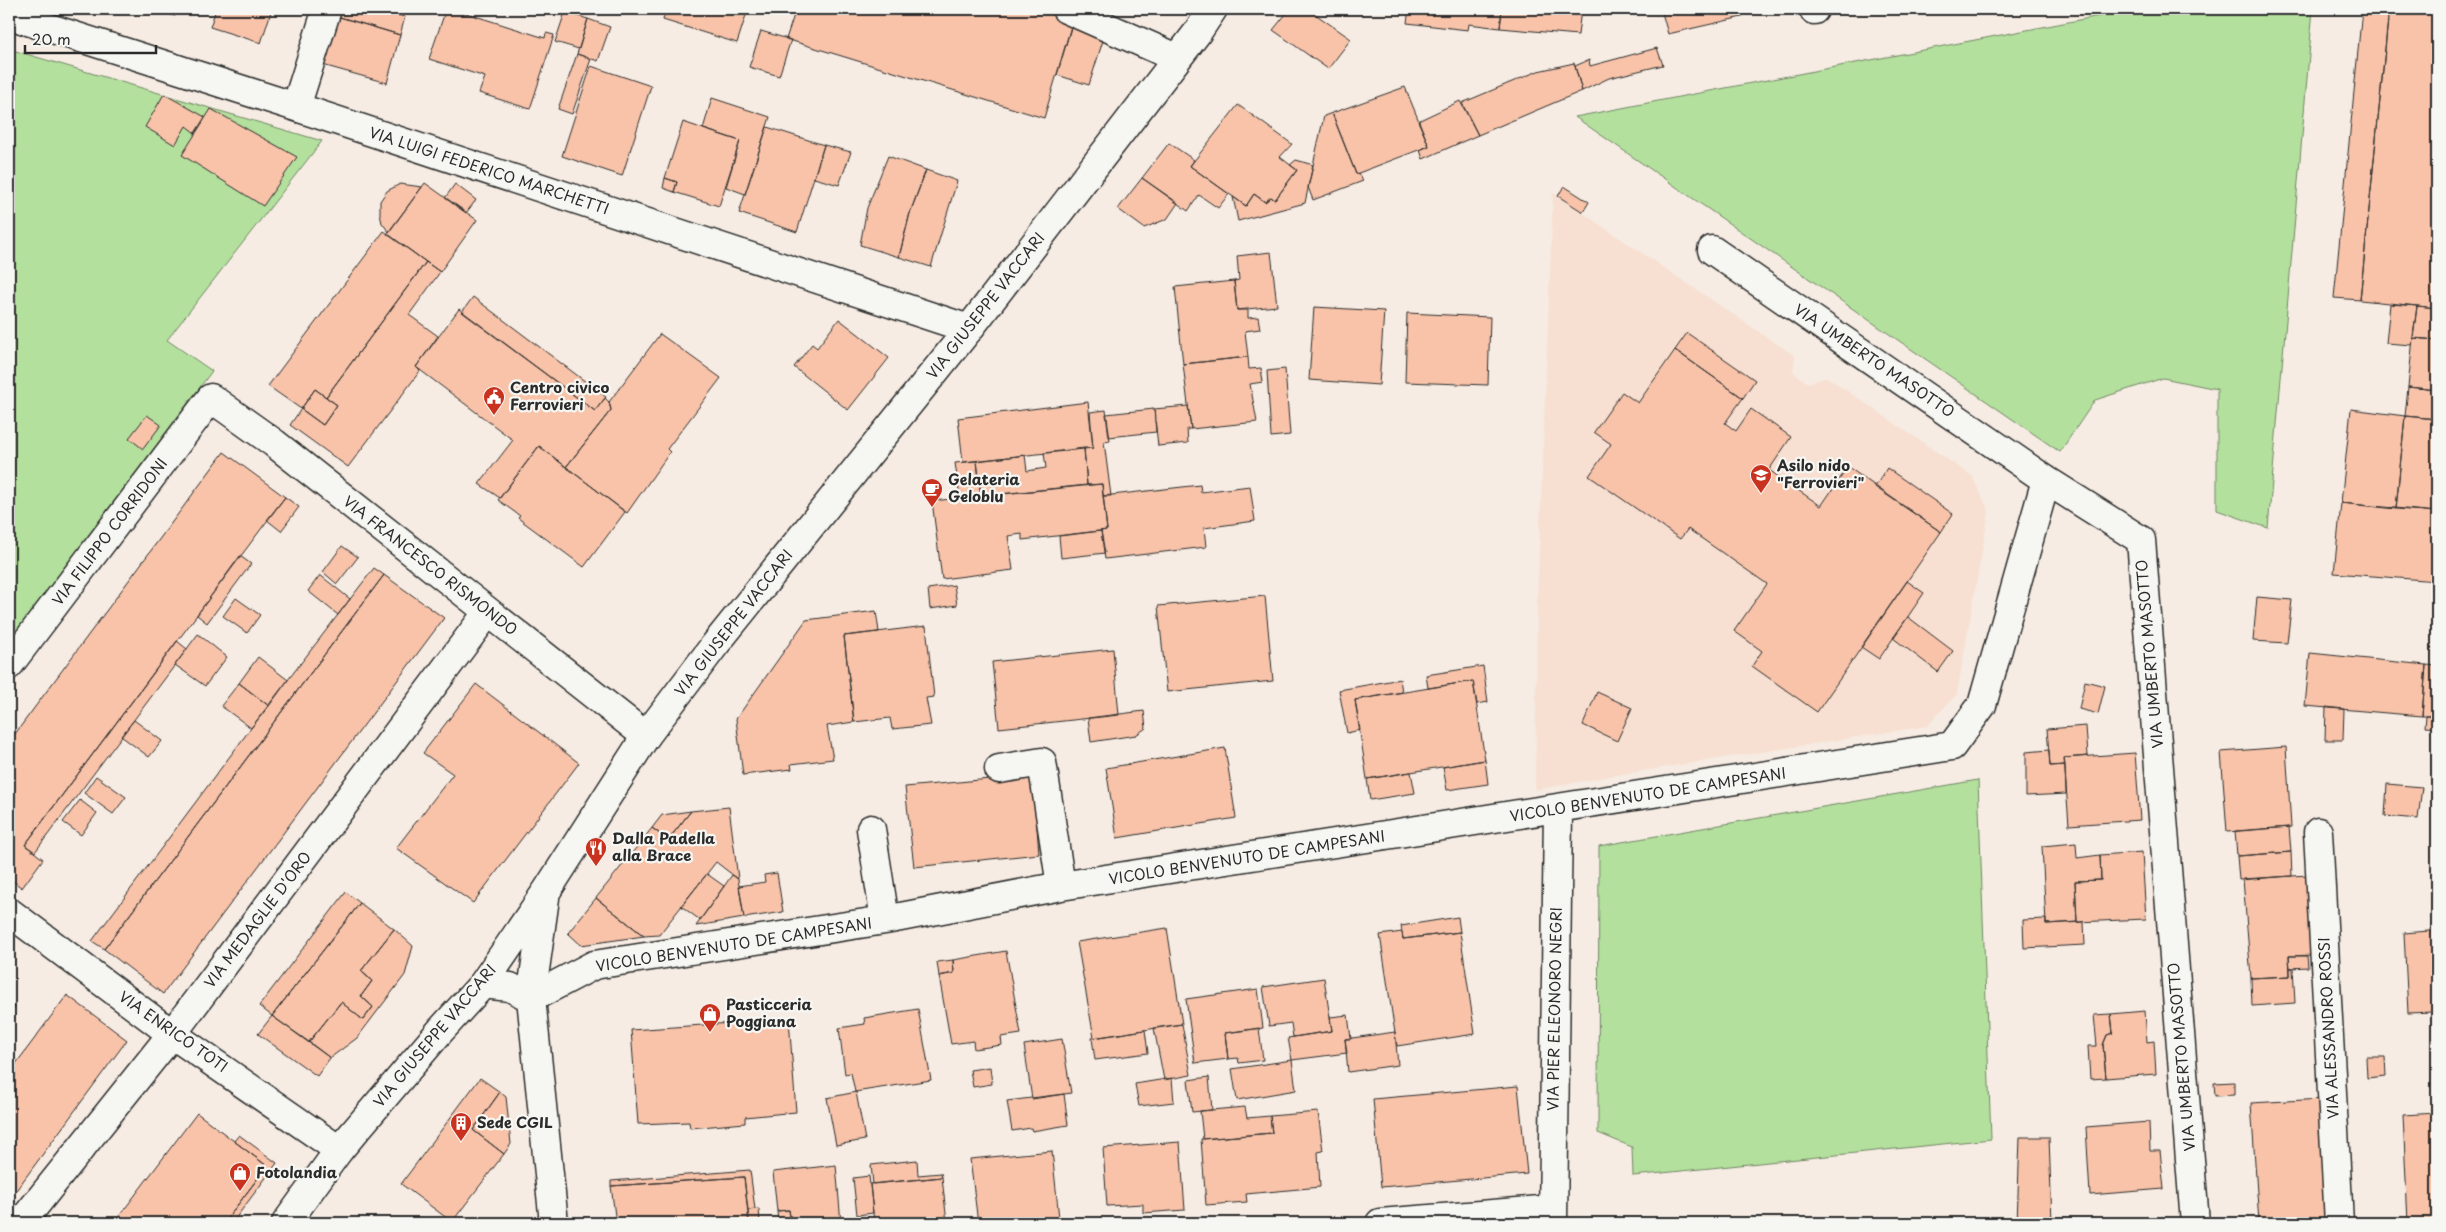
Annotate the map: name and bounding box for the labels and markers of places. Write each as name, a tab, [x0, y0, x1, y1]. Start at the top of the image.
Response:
place label: Centro civico Ferrovieri	[510, 375, 609, 415]
public building icon: Centro civico Ferrovieri	[482, 385, 506, 416]
place label: Asilo nido "Ferrovieri"	[1777, 453, 1864, 493]
school or university icon: Asilo nido "Ferrovieri"	[1749, 463, 1773, 494]
place label: Gelateria Geloblu	[948, 467, 1020, 507]
cafe icon: Gelateria Geloblu	[920, 477, 944, 508]
place label: Dalla Padella alla Brace	[612, 826, 715, 866]
restaurant icon: Dalla Padella alla Brace	[584, 836, 608, 867]
place label: Pasticceria Poggiana	[726, 992, 812, 1032]
shop icon: Pasticceria Poggiana	[698, 1002, 722, 1033]
place label: Sede CGIL	[477, 1110, 553, 1133]
building icon: Sede CGIL	[449, 1111, 473, 1142]
place label: Fotolandia	[256, 1160, 338, 1183]
shop icon: Fotolandia	[228, 1161, 252, 1192]

